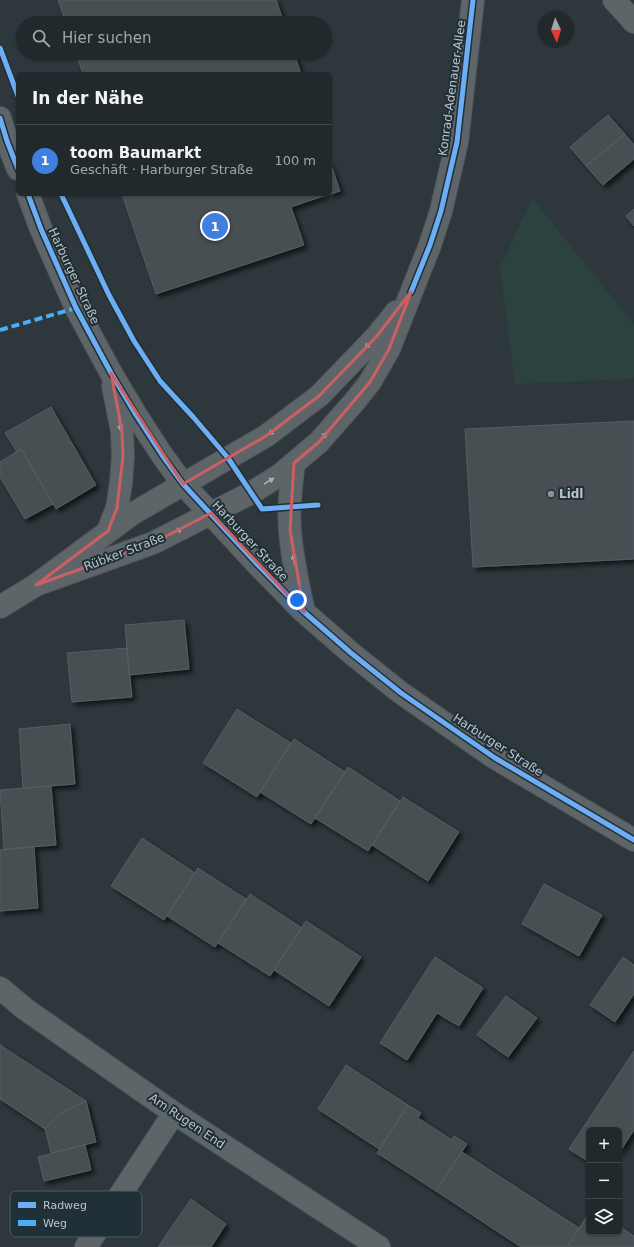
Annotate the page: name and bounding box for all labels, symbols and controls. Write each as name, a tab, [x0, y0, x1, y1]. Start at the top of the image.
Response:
north arrow	[538, 12, 574, 48]
search box	[16, 16, 332, 60]
street label: Konrad-Adenauer-Allee	[436, 19, 468, 157]
icon: search	[30, 27, 52, 49]
text: Hier suchen	[62, 29, 151, 47]
text: In der Nähe	[32, 88, 144, 108]
text: toom Baumarkt	[70, 144, 201, 162]
text: 1	[40, 153, 50, 168]
text: 100 m	[274, 153, 316, 168]
text: Geschäft · Harburger Straße	[70, 162, 253, 177]
pin: 1	[202, 211, 228, 241]
street label: Harburger Straße	[46, 226, 102, 326]
one-way arrow	[364, 339, 374, 349]
one-way arrow	[118, 419, 124, 431]
one-way arrow	[267, 427, 278, 435]
one-way arrow	[318, 432, 328, 442]
one-way arrow	[263, 478, 275, 485]
place label: Lidl	[559, 487, 583, 501]
marker: Lidl	[546, 489, 556, 499]
street label: Harburger Straße	[209, 498, 291, 584]
one-way arrow	[171, 528, 182, 534]
street label: Rübker Straße	[82, 530, 166, 574]
one-way arrow	[291, 554, 297, 566]
your location	[287, 590, 307, 610]
street label: Harburger Straße	[450, 711, 546, 779]
street label: Am Rugen End	[146, 1090, 228, 1152]
map controls	[586, 1127, 622, 1235]
button: +	[586, 1127, 622, 1163]
button: −	[586, 1163, 622, 1199]
legend	[10, 1191, 142, 1237]
text: Radweg	[43, 1199, 87, 1212]
button: layers	[586, 1199, 622, 1235]
text: Weg	[43, 1217, 67, 1230]

